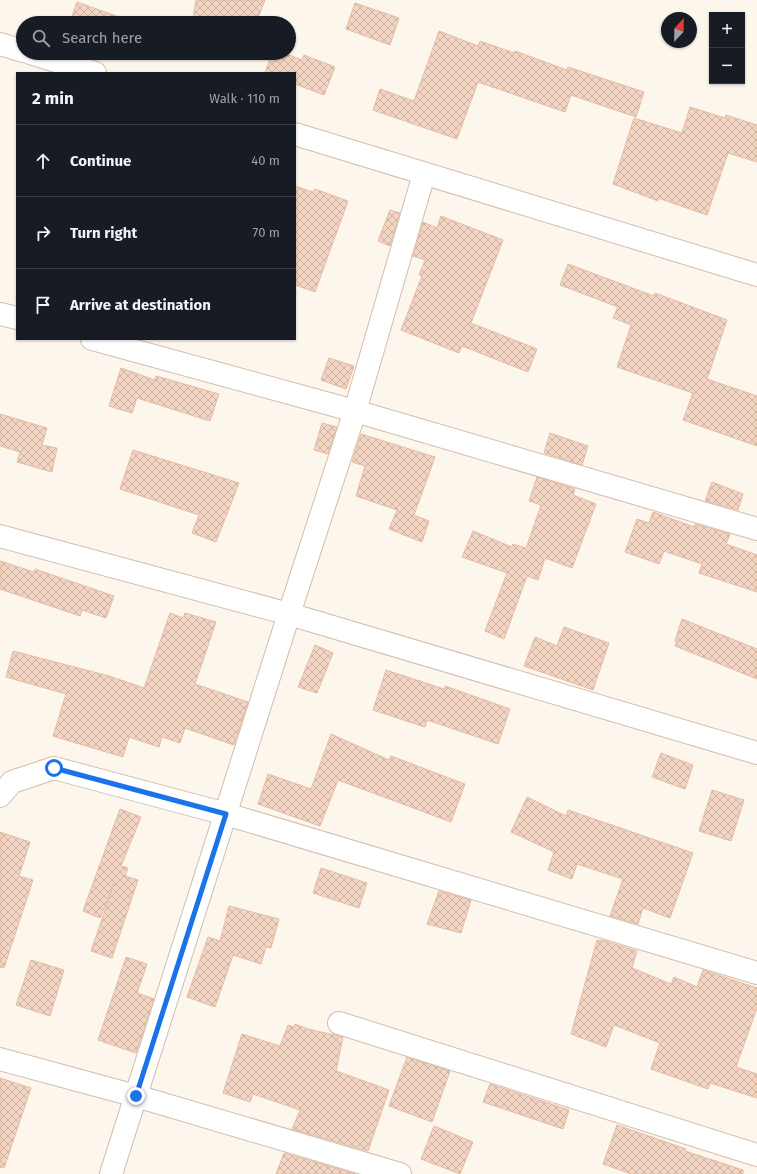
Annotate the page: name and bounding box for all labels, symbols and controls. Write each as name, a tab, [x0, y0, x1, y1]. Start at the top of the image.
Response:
north arrow	[661, 12, 697, 48]
map controls	[709, 12, 745, 84]
button: +	[709, 12, 745, 48]
search box	[16, 16, 296, 60]
icon: search	[30, 27, 52, 49]
text: Search here	[62, 29, 142, 47]
button: −	[709, 48, 745, 84]
text: 2 min	[32, 88, 74, 109]
text: Walk · 110 m	[209, 91, 280, 106]
icon: ahead	[32, 150, 54, 172]
text: Continue	[70, 152, 131, 170]
text: 40 m	[251, 153, 280, 168]
icon: right	[32, 222, 54, 244]
text: Turn right	[70, 224, 137, 242]
text: 70 m	[253, 225, 280, 240]
icon: arrive	[32, 294, 54, 316]
text: Arrive at destination	[70, 296, 211, 314]
route start	[45, 759, 63, 777]
route end	[127, 1087, 145, 1105]

